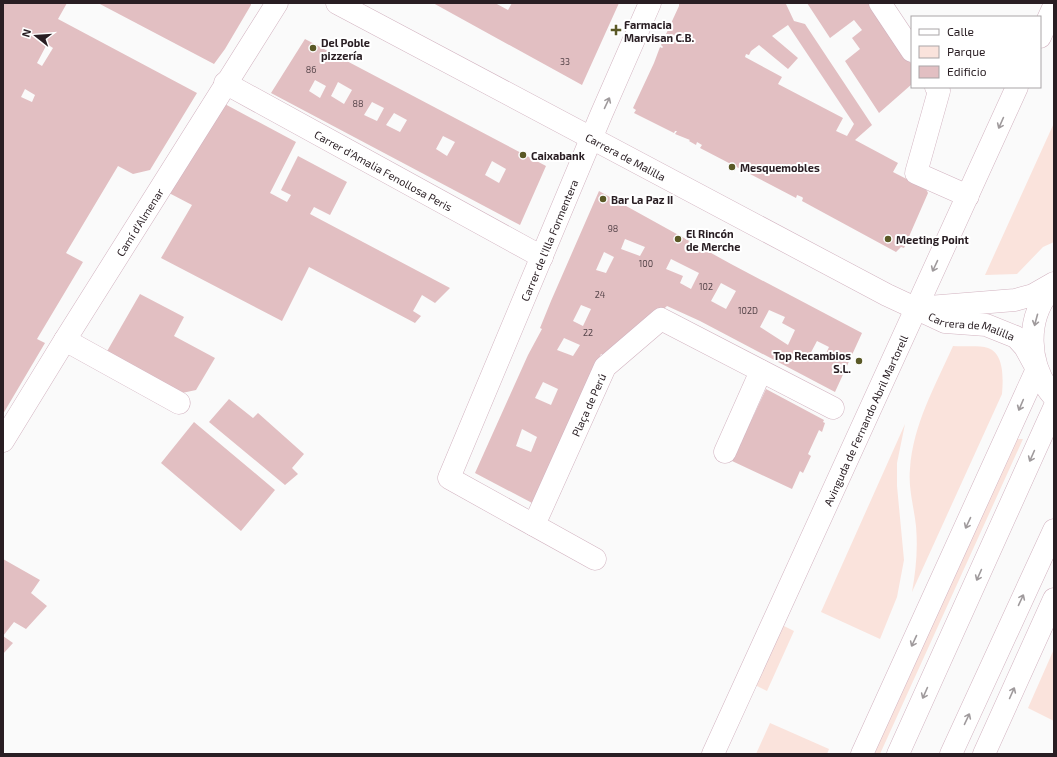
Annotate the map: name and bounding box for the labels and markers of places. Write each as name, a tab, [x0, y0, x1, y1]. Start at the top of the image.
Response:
place label: Farmacia Marvisan C.B.	[624, 18, 695, 44]
marker: Farmacia Marvisan C.B.	[611, 25, 621, 35]
place label: Del Poble pizzería	[321, 36, 370, 62]
marker: Del Poble pizzería	[308, 43, 318, 53]
place label: Caixabank	[531, 149, 586, 162]
marker: Caixabank	[518, 150, 528, 160]
place label: Mesquemobles	[740, 161, 820, 174]
marker: Mesquemobles	[727, 162, 737, 172]
place label: Bar La Paz II	[611, 193, 673, 206]
marker: Bar La Paz II	[598, 194, 608, 204]
place label: El Rincón de Merche	[686, 227, 740, 253]
place label: Meeting Point	[896, 233, 969, 246]
marker: El Rincón de Merche	[673, 234, 683, 244]
marker: Meeting Point	[883, 234, 893, 244]
place label: Top Recambios S.L.	[773, 349, 851, 375]
marker: Top Recambios S.L.	[854, 356, 864, 366]

